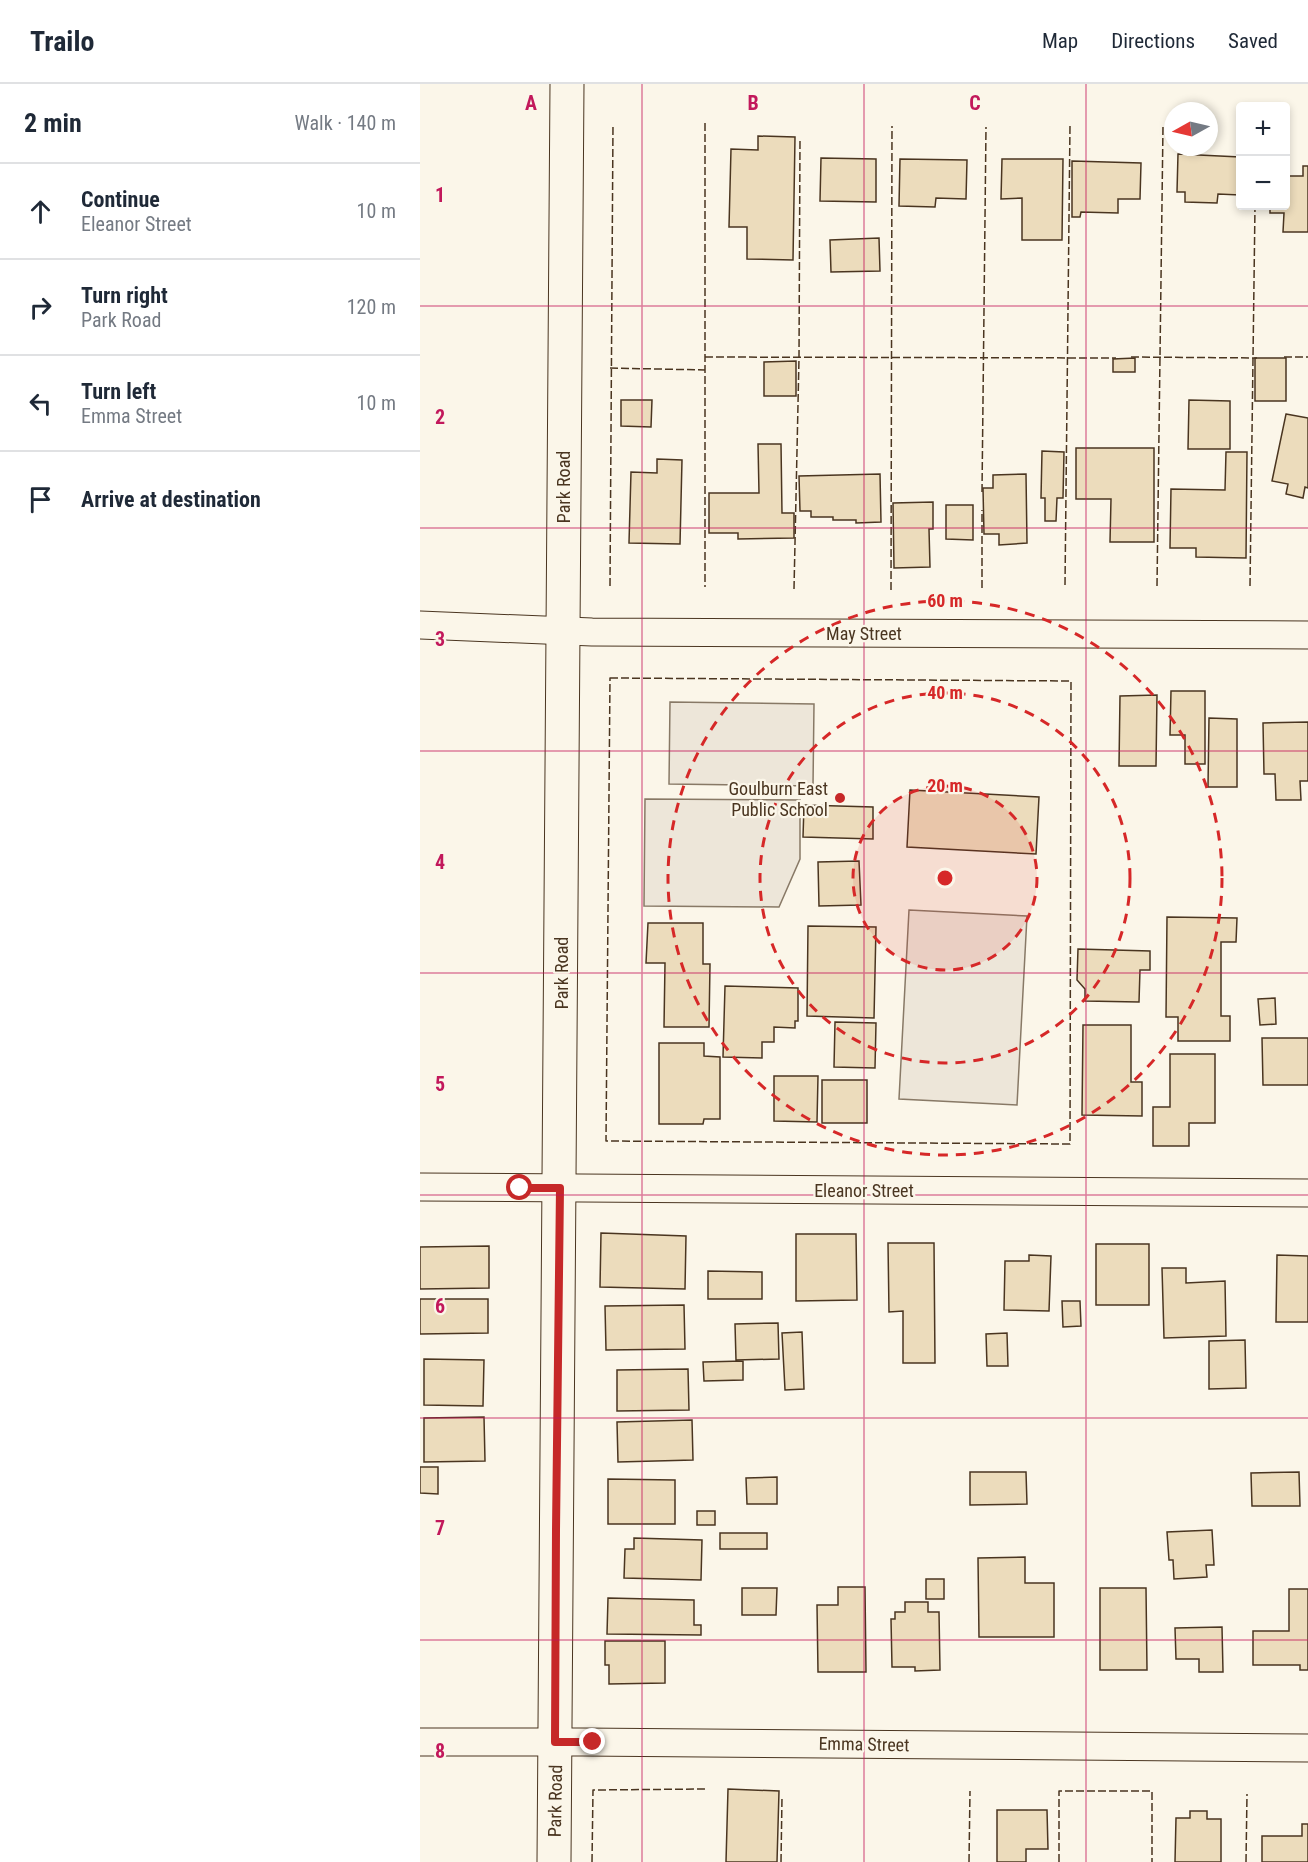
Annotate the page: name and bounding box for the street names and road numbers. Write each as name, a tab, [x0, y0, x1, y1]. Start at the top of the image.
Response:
street label: Park Road	[553, 451, 574, 523]
street label: May Street	[826, 623, 902, 644]
street label: Park Road	[551, 937, 572, 1009]
street label: Eleanor Street	[814, 1180, 914, 1201]
street label: Emma Street	[818, 1733, 910, 1755]
street label: Park Road	[544, 1765, 566, 1837]

